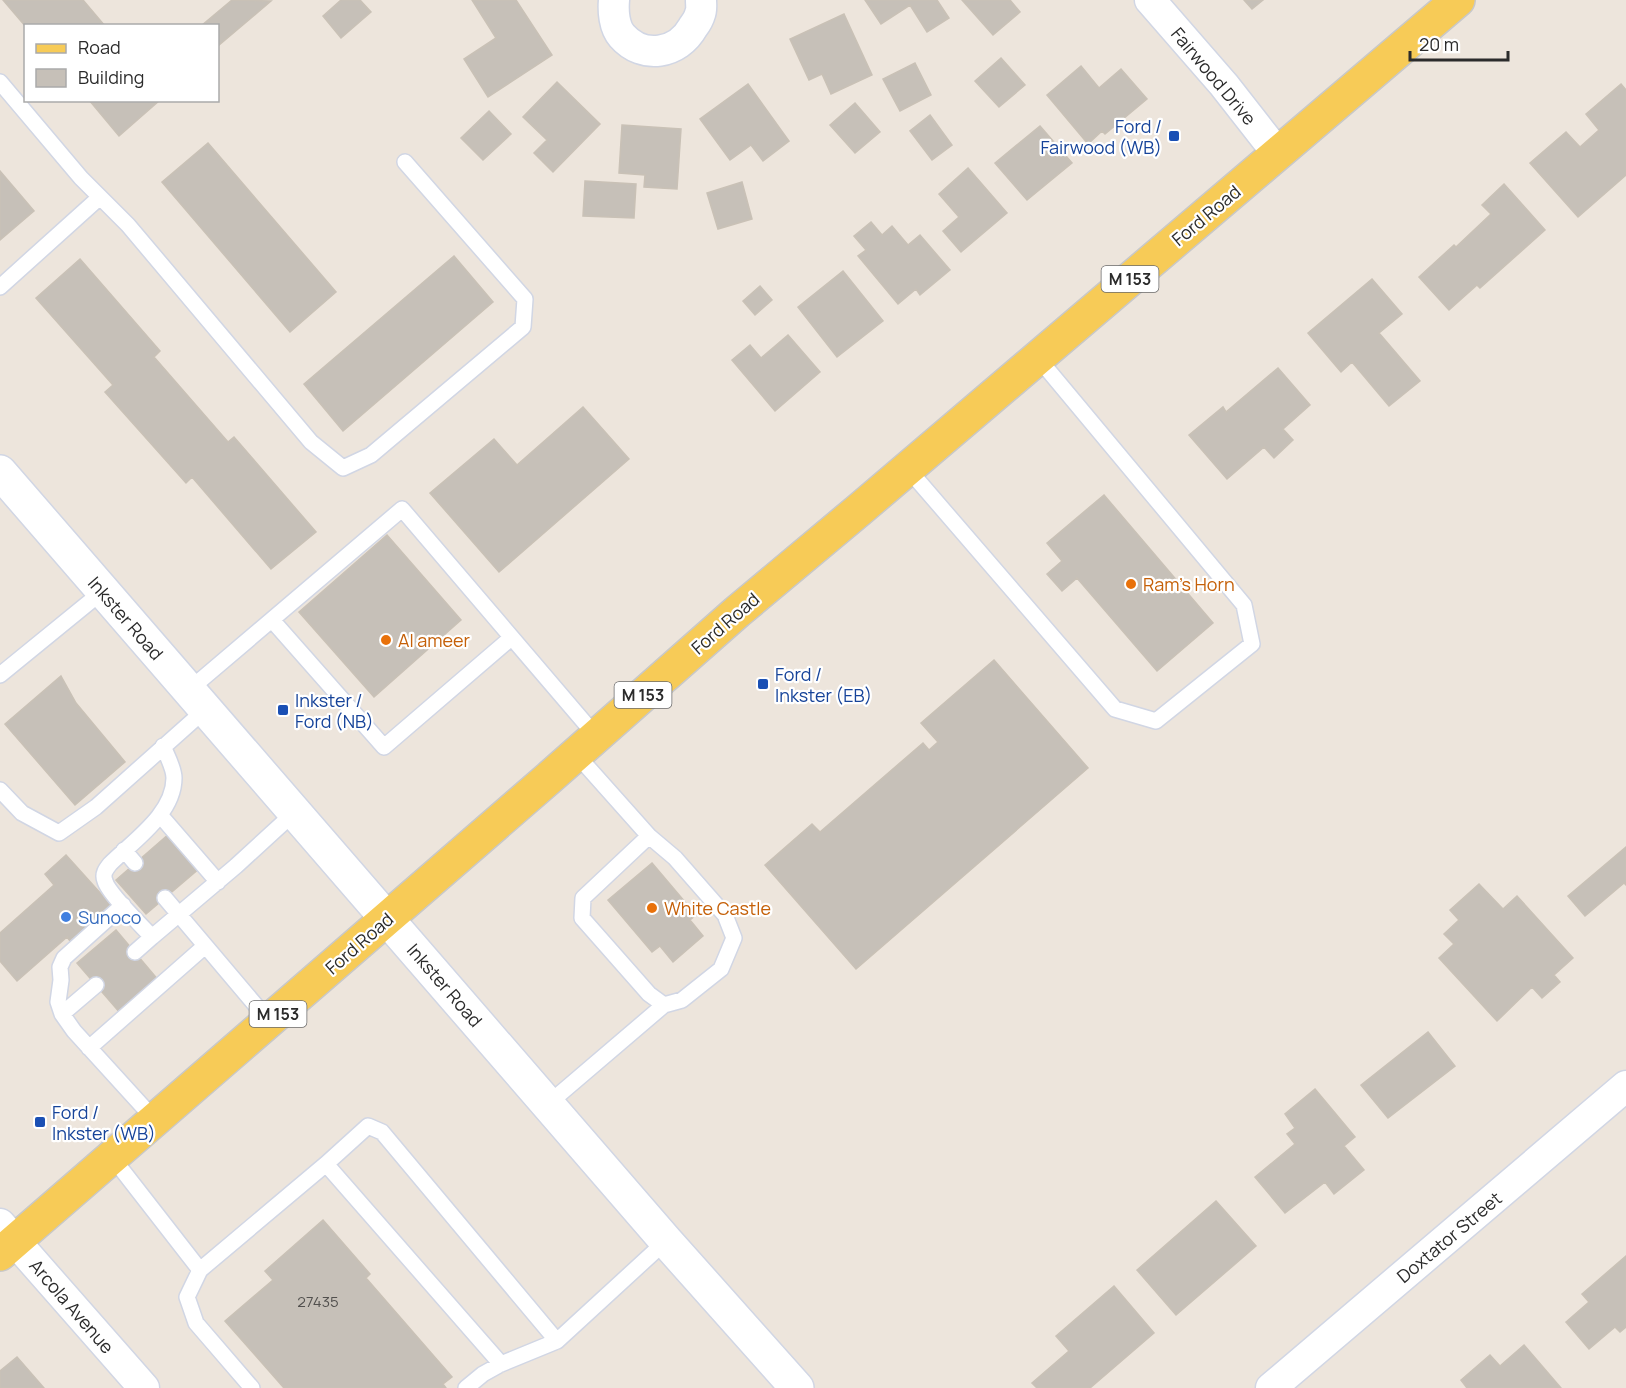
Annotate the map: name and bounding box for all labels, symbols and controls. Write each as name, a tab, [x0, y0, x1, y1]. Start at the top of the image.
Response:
street label: Fairwood Drive	[1166, 22, 1262, 130]
legend	[24, 24, 219, 102]
scale bar	[1410, 24, 1508, 62]
text: 20 m	[1419, 32, 1459, 56]
text: Road	[78, 35, 121, 59]
text: Building	[78, 65, 144, 89]
place label: Ford / Fairwood (WB)	[1040, 114, 1162, 159]
marker: Ford / Fairwood (WB)	[1167, 129, 1181, 143]
street label: Ford Road	[1167, 179, 1245, 251]
road number: M 153	[1102, 266, 1158, 292]
street label: Inkster Road	[83, 571, 169, 665]
place label: Ram's Horn	[1143, 572, 1235, 596]
marker: Ram's Horn	[1124, 577, 1138, 591]
street label: Ford Road	[686, 587, 764, 659]
place label: Al ameer	[398, 628, 470, 652]
marker: Al ameer	[379, 633, 393, 647]
place label: Ford / Inkster (EB)	[775, 662, 872, 707]
marker: Ford / Inkster (EB)	[756, 677, 770, 691]
road number: M 153	[614, 682, 672, 708]
place label: Inkster / Ford (NB)	[295, 688, 374, 733]
marker: Inkster / Ford (NB)	[276, 703, 290, 717]
place label: White Castle	[664, 896, 771, 920]
marker: White Castle	[645, 901, 659, 915]
place label: Sunoco	[78, 905, 141, 929]
street label: Ford Road	[320, 907, 398, 979]
marker: Sunoco	[59, 910, 73, 924]
street label: Inkster Road	[402, 938, 488, 1032]
road number: M 153	[250, 1001, 306, 1027]
place label: Ford / Inkster (WB)	[52, 1100, 156, 1145]
marker: Ford / Inkster (WB)	[33, 1115, 47, 1129]
street label: Doxtator Street	[1392, 1186, 1506, 1288]
street label: Arcola Avenue	[24, 1254, 120, 1358]
house number: 27435	[297, 1291, 339, 1312]

